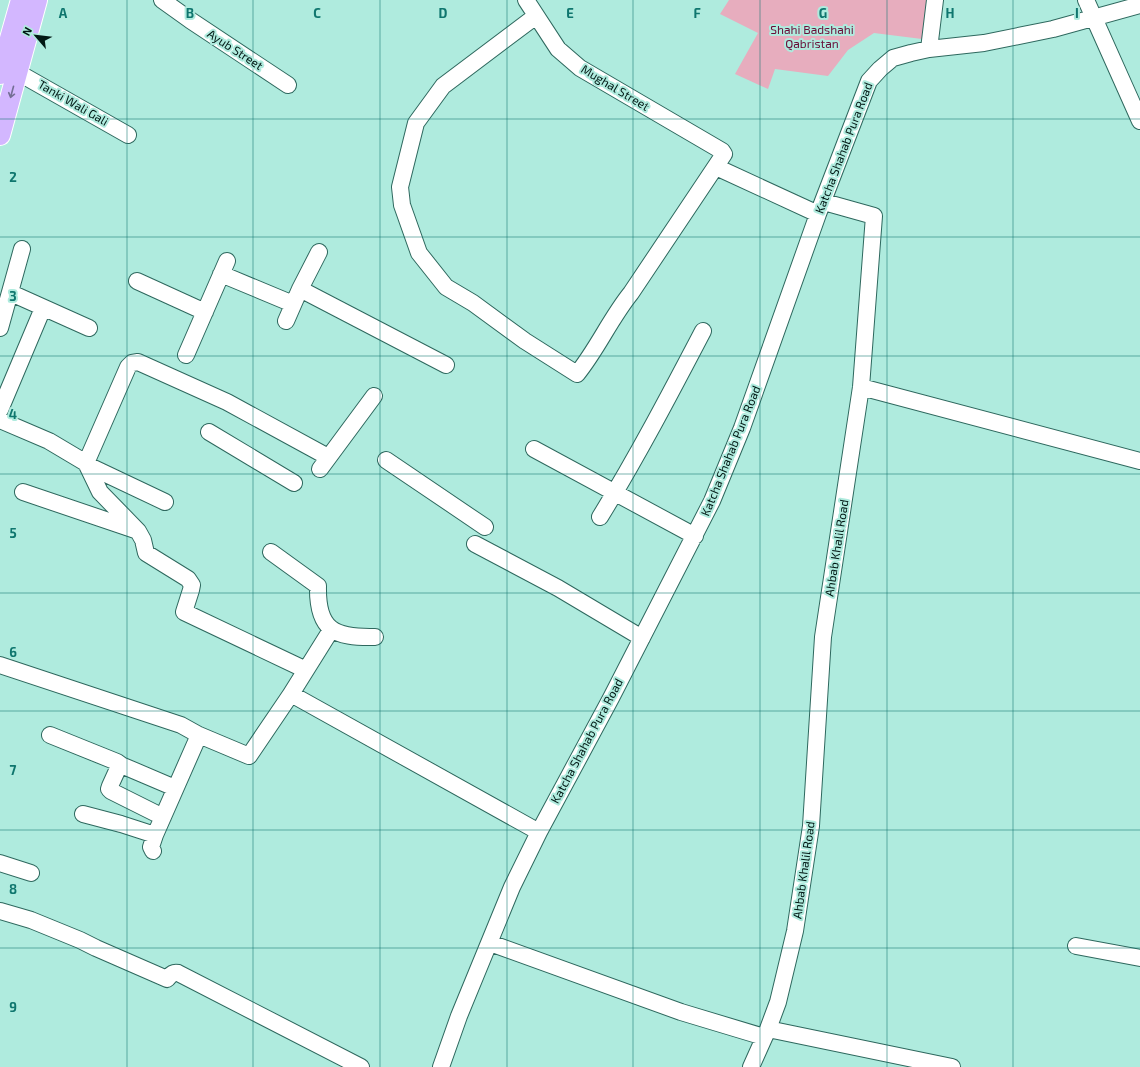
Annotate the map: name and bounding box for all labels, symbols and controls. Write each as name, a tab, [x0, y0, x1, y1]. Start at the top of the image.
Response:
text: A	[59, 5, 68, 21]
text: B	[186, 5, 194, 21]
text: C	[313, 5, 321, 21]
text: D	[439, 5, 448, 21]
text: E	[566, 5, 574, 21]
text: F	[693, 5, 701, 21]
text: G	[819, 5, 827, 21]
text: H	[946, 5, 955, 21]
text: I	[1075, 5, 1079, 21]
north arrow	[16, 16, 56, 56]
park label: Shahi Badshahi Qabristan	[770, 22, 854, 51]
text: N	[19, 24, 34, 38]
street label: Ayub Street	[205, 26, 266, 72]
street label: Mughal Street	[579, 61, 652, 113]
street label: Tanki Wali Gali	[36, 76, 111, 128]
street label: Katcha Shahab Pura Road	[812, 80, 875, 215]
one-way arrow	[8, 85, 15, 98]
text: 2	[9, 169, 17, 185]
text: 3	[9, 288, 17, 304]
street label: Katcha Shahab Pura Road	[697, 383, 763, 518]
text: 4	[9, 406, 17, 422]
street label: Ahbab Khalil Road	[821, 498, 851, 597]
text: 5	[9, 525, 17, 541]
text: 6	[9, 644, 17, 660]
street label: Katcha Shahab Pura Road	[547, 676, 625, 805]
text: 7	[10, 762, 17, 778]
street label: Ahbab Khalil Road	[789, 820, 817, 919]
text: 8	[9, 881, 17, 897]
text: 9	[9, 999, 17, 1015]

